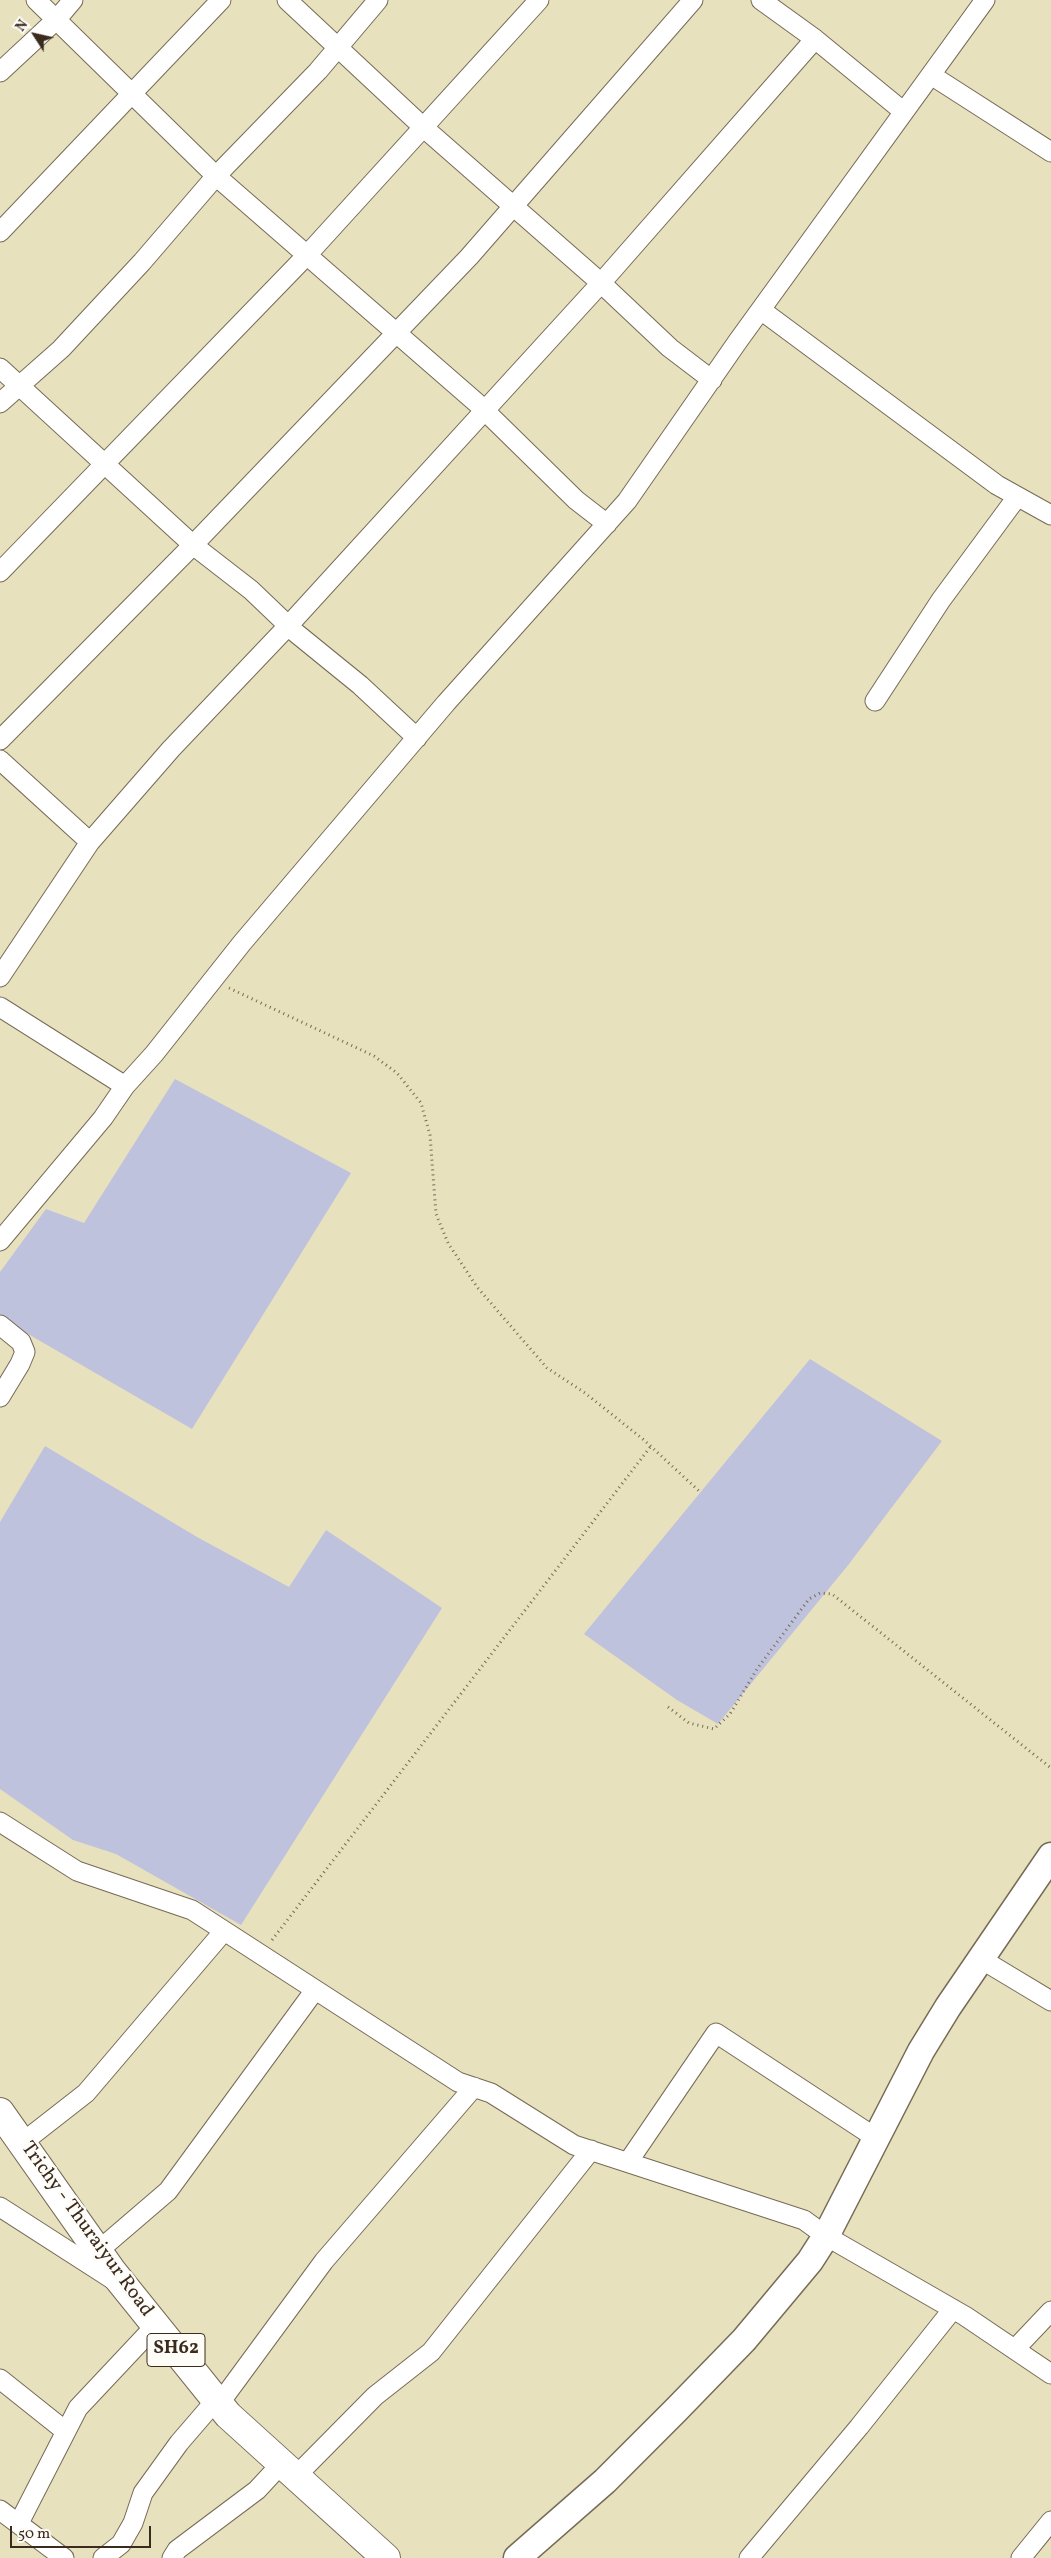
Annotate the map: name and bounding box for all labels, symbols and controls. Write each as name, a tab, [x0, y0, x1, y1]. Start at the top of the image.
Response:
north arrow	[10, 10, 60, 60]
text: N	[12, 17, 33, 36]
street label: Trichy - Thuraiyur Road	[14, 2138, 158, 2322]
road number: SH62	[147, 2334, 205, 2366]
scale bar	[12, 2516, 154, 2548]
text: 50 m	[18, 2524, 50, 2545]

